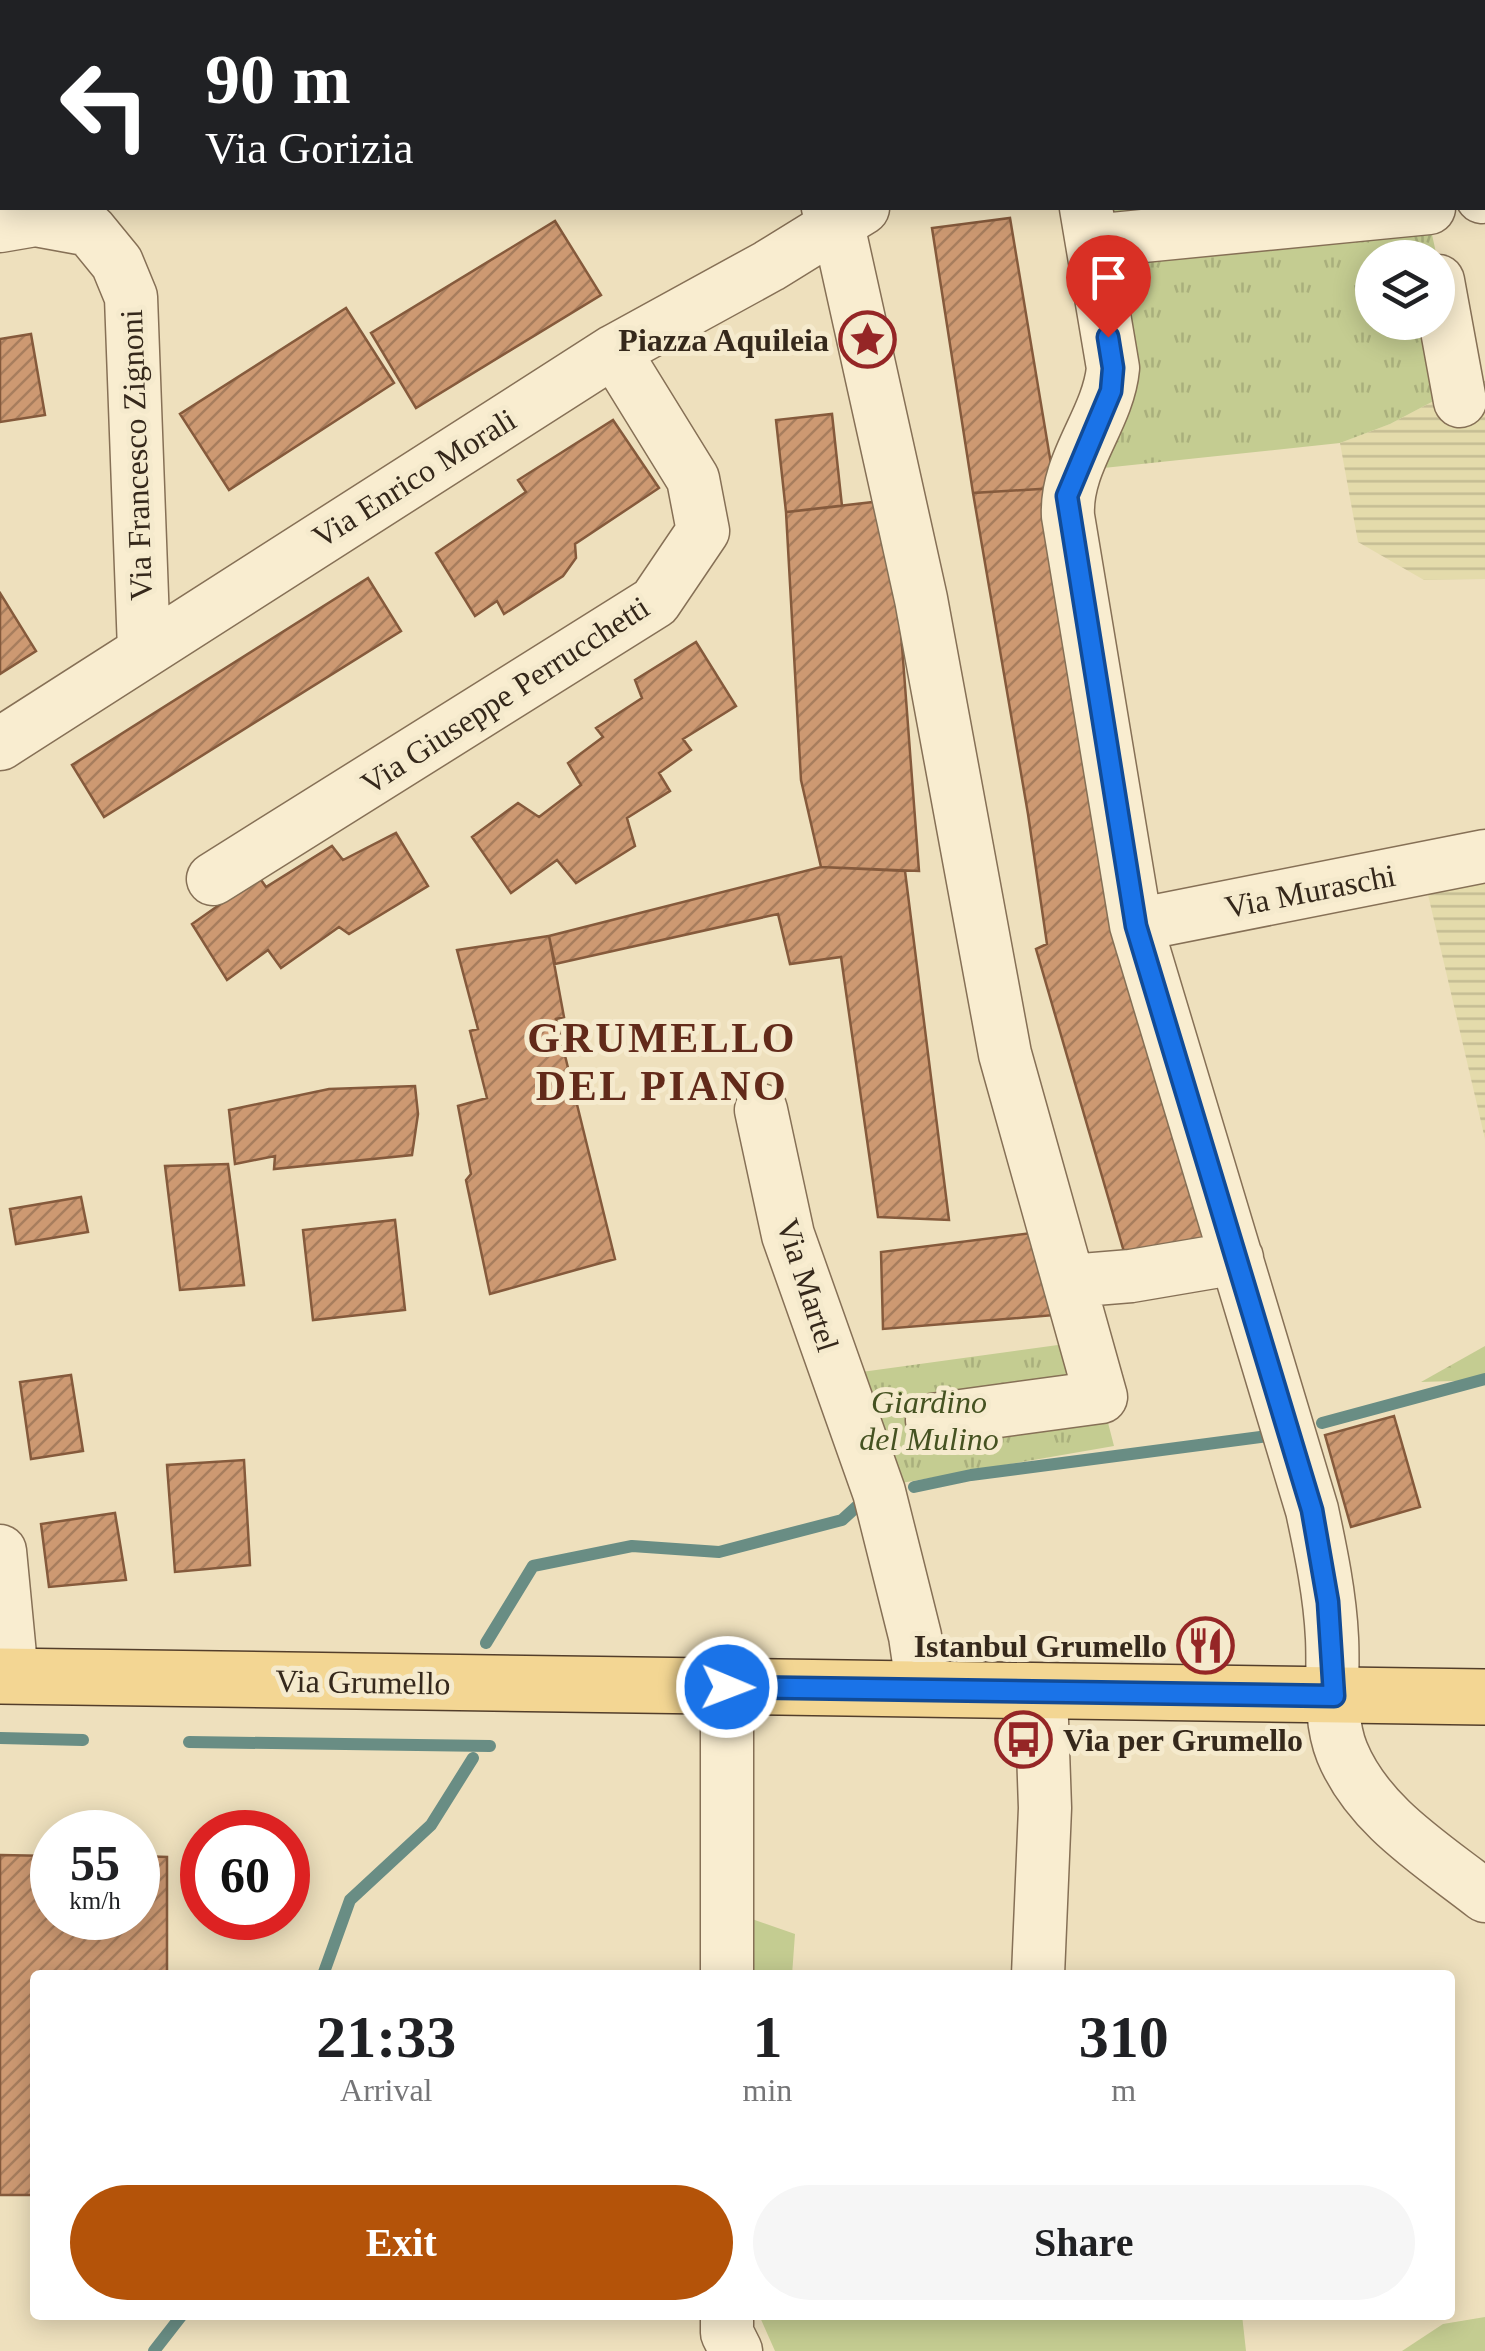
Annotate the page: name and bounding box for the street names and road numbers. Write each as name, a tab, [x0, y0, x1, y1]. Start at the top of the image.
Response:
street label: Via Francesco Zignoni	[113, 309, 159, 601]
street label: Via Enrico Morali	[306, 401, 522, 555]
street label: Via Giuseppe Perrucchetti	[354, 588, 656, 802]
street label: Via Muraschi	[1222, 857, 1399, 925]
street label: Via Martel	[770, 1214, 846, 1356]
street label: Via Grumello	[275, 1662, 451, 1702]

